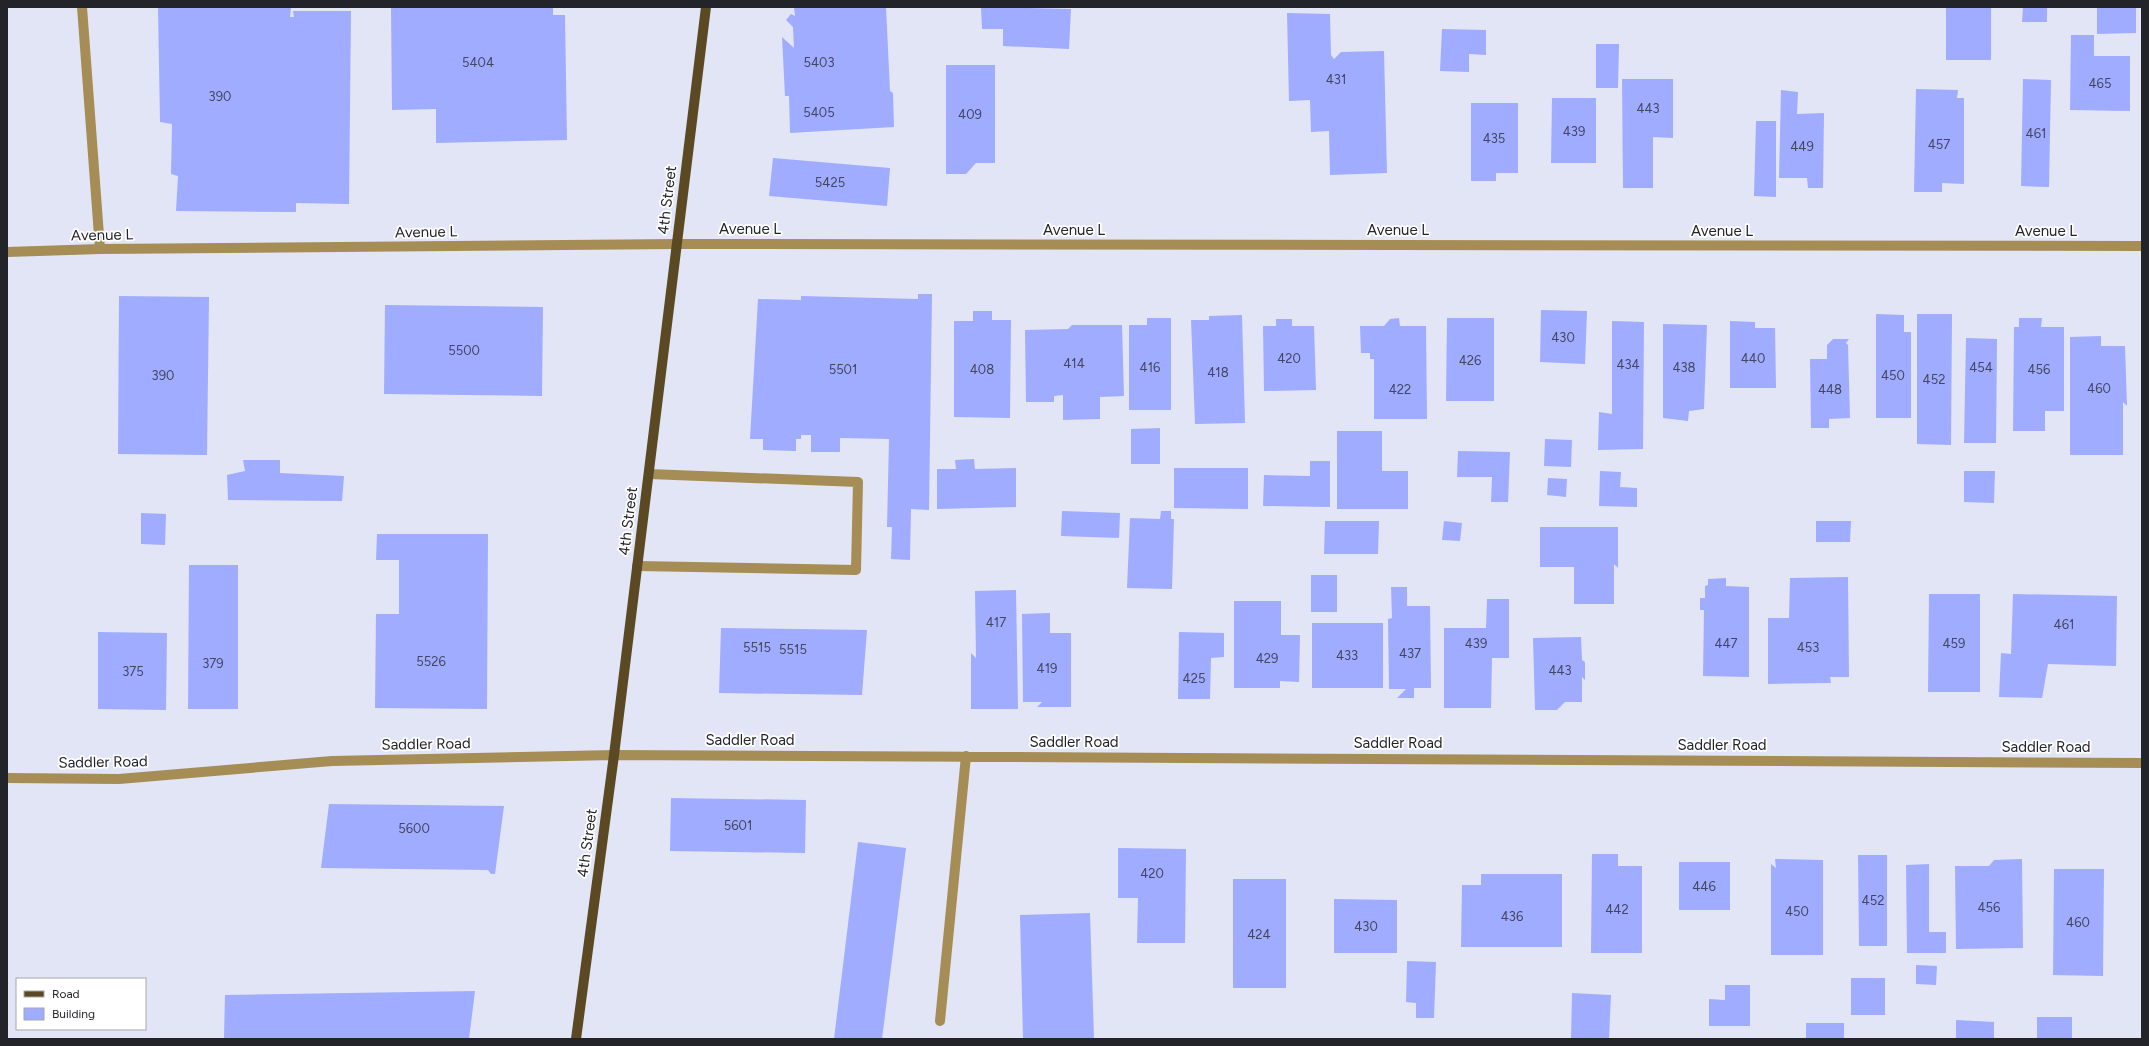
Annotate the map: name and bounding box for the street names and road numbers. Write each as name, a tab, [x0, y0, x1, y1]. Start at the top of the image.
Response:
street label: 4th Street	[654, 164, 680, 235]
street label: Avenue L	[719, 220, 781, 238]
street label: Avenue L	[1043, 221, 1105, 239]
street label: Avenue L	[1367, 221, 1429, 239]
street label: Avenue L	[395, 222, 457, 242]
street label: Avenue L	[1691, 222, 1753, 240]
street label: Avenue L	[2015, 222, 2077, 240]
street label: Avenue L	[71, 225, 133, 245]
street label: 4th Street	[615, 485, 641, 556]
street label: Saddler Road	[705, 731, 795, 749]
street label: Saddler Road	[1029, 733, 1119, 751]
street label: Saddler Road	[381, 734, 471, 754]
street label: Saddler Road	[1353, 734, 1443, 752]
street label: Saddler Road	[1677, 736, 1767, 754]
street label: Saddler Road	[2001, 738, 2091, 756]
street label: Saddler Road	[58, 752, 148, 772]
street label: 4th Street	[573, 807, 601, 878]

